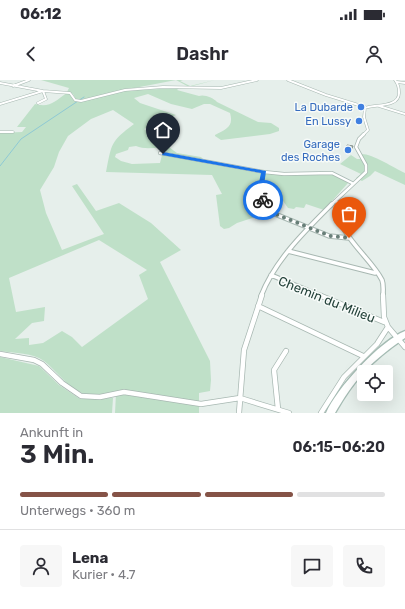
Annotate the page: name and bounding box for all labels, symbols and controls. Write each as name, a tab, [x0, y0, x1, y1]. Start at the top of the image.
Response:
text: 06:12	[20, 5, 62, 23]
icon: back	[20, 43, 42, 65]
text: Dashr	[176, 43, 229, 65]
icon: person	[363, 43, 385, 65]
place label: La Dubarde	[294, 101, 353, 114]
marker: La Dubarde	[356, 102, 366, 112]
pin	[146, 113, 180, 154]
place label: En Lussy	[305, 115, 351, 128]
marker: En Lussy	[354, 116, 364, 126]
icon: home	[152, 119, 174, 141]
place label: Garage des Roches	[281, 138, 340, 164]
marker: Garage des Roches	[343, 145, 353, 155]
courier	[243, 180, 283, 220]
icon: bike	[252, 189, 274, 211]
pin	[332, 197, 366, 238]
icon: bag	[338, 203, 360, 225]
street label: Chemin du Milieu	[276, 273, 377, 326]
map controls	[357, 365, 393, 401]
button: locate	[357, 365, 393, 401]
text: Ankunft in	[20, 425, 83, 440]
text: 06:15–06:20	[293, 438, 385, 456]
text: 3 Min.	[20, 439, 95, 470]
text: Unterwegs · 360 m	[20, 503, 135, 518]
button: person	[20, 545, 62, 587]
button: chat	[291, 545, 333, 587]
button: phone	[343, 545, 385, 587]
text: Lena	[72, 549, 108, 567]
text: Kurier · 4.7	[72, 567, 135, 582]

